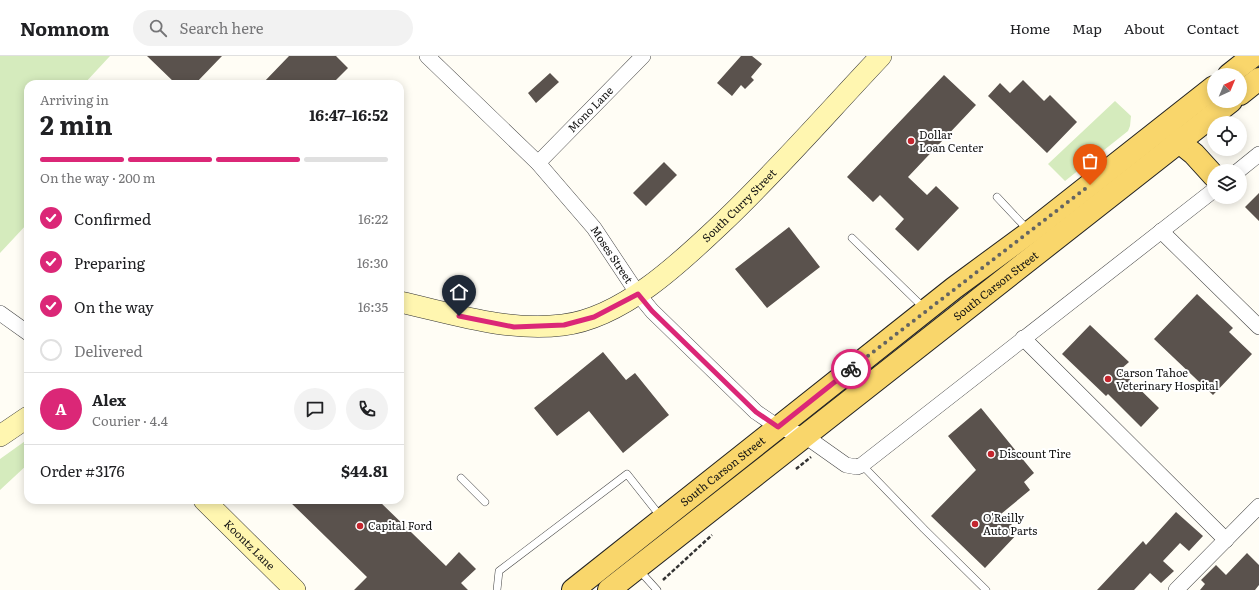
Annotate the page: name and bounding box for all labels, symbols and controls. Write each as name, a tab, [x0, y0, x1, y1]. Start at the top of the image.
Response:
search box	[133, 10, 413, 46]
text: Nomnom	[20, 14, 109, 42]
text: Search here	[179, 16, 264, 39]
icon: search	[147, 17, 169, 39]
text: Home	[1010, 18, 1050, 38]
text: Map	[1072, 18, 1102, 38]
text: About	[1124, 18, 1165, 38]
text: Contact	[1187, 18, 1239, 38]
north arrow	[1207, 68, 1247, 108]
map controls	[1207, 68, 1247, 204]
street label: Mono Lane	[564, 82, 616, 135]
text: Arriving in	[40, 90, 109, 109]
text: 16:47–16:52	[309, 103, 388, 126]
text: 2 min	[40, 104, 113, 143]
button: locate	[1207, 116, 1247, 156]
place label: Dollar Loan Center	[919, 126, 984, 155]
marker: Dollar Loan Center	[906, 136, 916, 146]
pin	[1073, 144, 1107, 185]
icon: bag	[1079, 150, 1101, 172]
street label: South Curry Street	[698, 164, 780, 245]
button: layers	[1207, 164, 1247, 204]
text: On the way · 200 m	[40, 168, 155, 187]
icon: check	[40, 207, 62, 229]
text: Confirmed	[74, 207, 151, 230]
text: 16:22	[358, 209, 388, 228]
street label: Moses Street	[588, 222, 638, 287]
street label: South Carson Street	[949, 246, 1042, 324]
icon: check	[40, 251, 62, 273]
text: Preparing	[74, 251, 145, 274]
text: 16:30	[357, 253, 388, 272]
pin	[442, 275, 476, 316]
icon: home	[448, 281, 470, 303]
icon: check	[40, 295, 62, 317]
text: On the way	[74, 295, 154, 318]
text: 16:35	[358, 297, 388, 316]
text: Delivered	[74, 339, 143, 362]
courier	[831, 349, 871, 389]
icon: bike	[840, 358, 862, 380]
place label: Carson Tahoe Veterinary Hospital	[1116, 364, 1219, 393]
marker: Carson Tahoe Veterinary Hospital	[1103, 374, 1113, 384]
text: Alex	[92, 388, 126, 411]
button: chat	[294, 388, 336, 430]
button: phone	[346, 388, 388, 430]
text: A	[55, 397, 67, 420]
text: Courier · 4.4	[92, 411, 168, 430]
street label: South Carson Street	[676, 431, 768, 509]
place label: Discount Tire	[999, 445, 1071, 461]
marker: Discount Tire	[986, 449, 996, 459]
text: Order #3176	[40, 459, 125, 482]
text: $44.81	[341, 459, 388, 482]
place label: O'Reilly Auto Parts	[983, 509, 1037, 538]
street label: Koontz Lane	[221, 516, 279, 573]
place label: Capital Ford	[368, 517, 432, 533]
marker: O'Reilly Auto Parts	[970, 519, 980, 529]
marker: Capital Ford	[355, 521, 365, 531]

